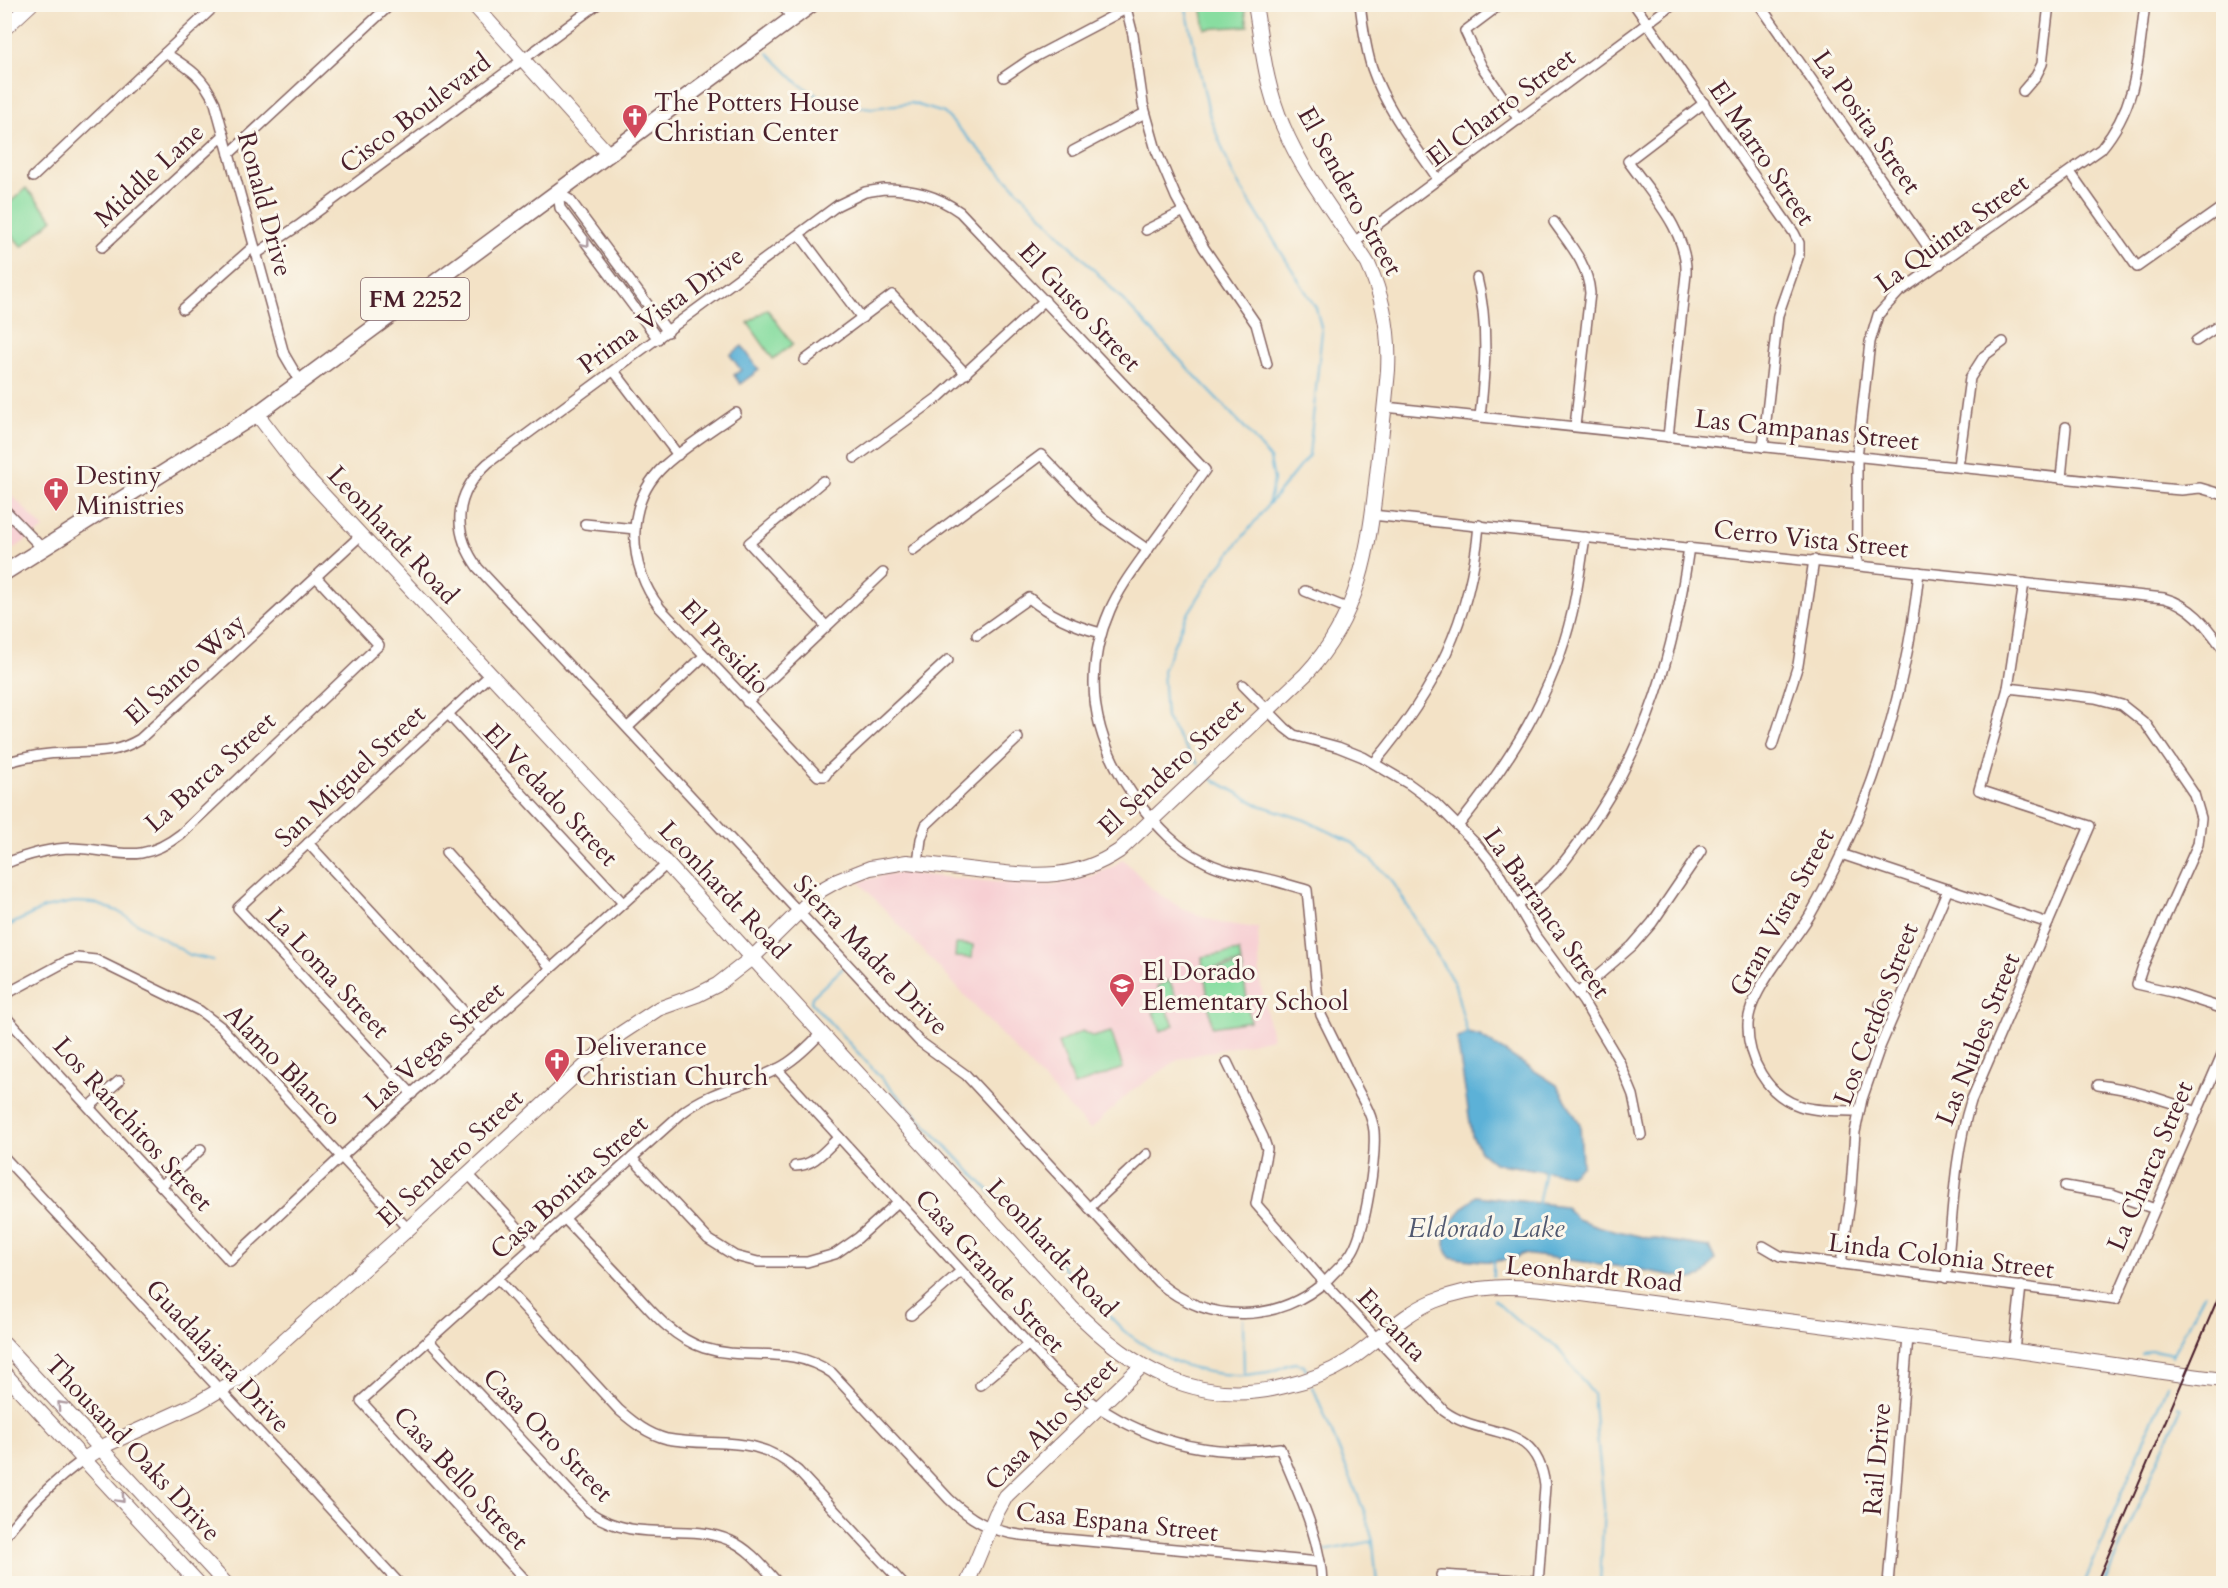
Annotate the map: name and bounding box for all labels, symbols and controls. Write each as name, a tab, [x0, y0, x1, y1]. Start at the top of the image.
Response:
street label: El Charro Street	[1420, 40, 1582, 174]
street label: La Posita Street	[1804, 43, 1930, 201]
street label: Cisco Boulevard	[332, 44, 498, 181]
street label: El Marro Street	[1701, 74, 1823, 232]
place label: The Potters House Christian Center	[654, 85, 860, 150]
street label: El Sendero Street	[1289, 100, 1411, 282]
church icon: The Potters House Christian Center	[620, 102, 650, 140]
street label: Middle Lane	[86, 115, 212, 235]
street label: Ronald Drive	[229, 128, 301, 280]
street label: La Quinta Street	[1868, 165, 2036, 301]
street label: El Gusto Street	[1011, 235, 1149, 379]
one-way arrow	[579, 236, 590, 247]
street label: Prima Vista Drive	[571, 238, 751, 382]
road number: FM 2252	[361, 278, 469, 320]
street label: Las Campanas Street	[1693, 401, 1921, 459]
place label: Destiny Ministries	[76, 458, 184, 523]
street label: Leonhardt Road	[320, 458, 466, 612]
church icon: Destiny Ministries	[41, 475, 71, 513]
street label: Cerro Vista Street	[1712, 511, 1910, 567]
street label: El Presidio	[672, 592, 778, 702]
street label: El Santo Way	[117, 605, 253, 733]
street label: El Sendero Street	[1090, 690, 1252, 844]
street label: San Miguel Street	[267, 697, 433, 855]
street label: La Barca Street	[137, 704, 283, 840]
street label: El Vedado Street	[476, 716, 626, 874]
street label: Leonhardt Road	[651, 813, 797, 967]
street label: La Barranca Street	[1475, 821, 1619, 1005]
street label: Gran Vista Street	[1721, 822, 1843, 1002]
street label: Sierra Madre Drive	[785, 867, 957, 1043]
street label: La Loma Street	[258, 900, 398, 1046]
street label: Los Cerdos Street	[1825, 918, 1927, 1110]
street label: Las Nubes Street	[1927, 948, 2029, 1130]
place label: El Dorado Elementary School	[1142, 954, 1349, 1019]
school or university icon: El Dorado Elementary School	[1107, 971, 1137, 1009]
street label: Las Vegas Street	[356, 974, 512, 1118]
street label: Alamo Blanco	[216, 997, 350, 1133]
street label: Los Ranchitos Street	[45, 1029, 221, 1219]
place label: Deliverance Christian Church	[576, 1029, 768, 1094]
church icon: Deliverance Christian Church	[542, 1046, 572, 1084]
street label: La Charca Street	[2098, 1076, 2202, 1256]
street label: El Sendero Street	[369, 1081, 531, 1235]
street label: Casa Bonita Street	[483, 1107, 655, 1267]
street label: Leonhardt Road	[979, 1171, 1125, 1325]
street label: Casa Grande Street	[907, 1182, 1073, 1360]
water label: Eldorado Lake	[1408, 1210, 1565, 1247]
street label: Linda Colonia Street	[1826, 1225, 2056, 1287]
street label: Leonhardt Road	[1504, 1247, 1684, 1301]
street label: Guadalajara Drive	[138, 1272, 298, 1440]
street label: Encanta	[1349, 1281, 1435, 1369]
street label: Thousand Oaks Drive	[37, 1347, 229, 1549]
street label: Casa Alto Street	[977, 1350, 1125, 1498]
street label: Casa Oro Street	[475, 1360, 621, 1510]
street label: Casa Bello Street	[385, 1399, 537, 1557]
one-way arrow	[57, 1401, 68, 1411]
street label: Rail Drive	[1855, 1401, 1899, 1517]
one-way arrow	[114, 1492, 125, 1503]
street label: Casa Espana Street	[1014, 1494, 1220, 1550]

